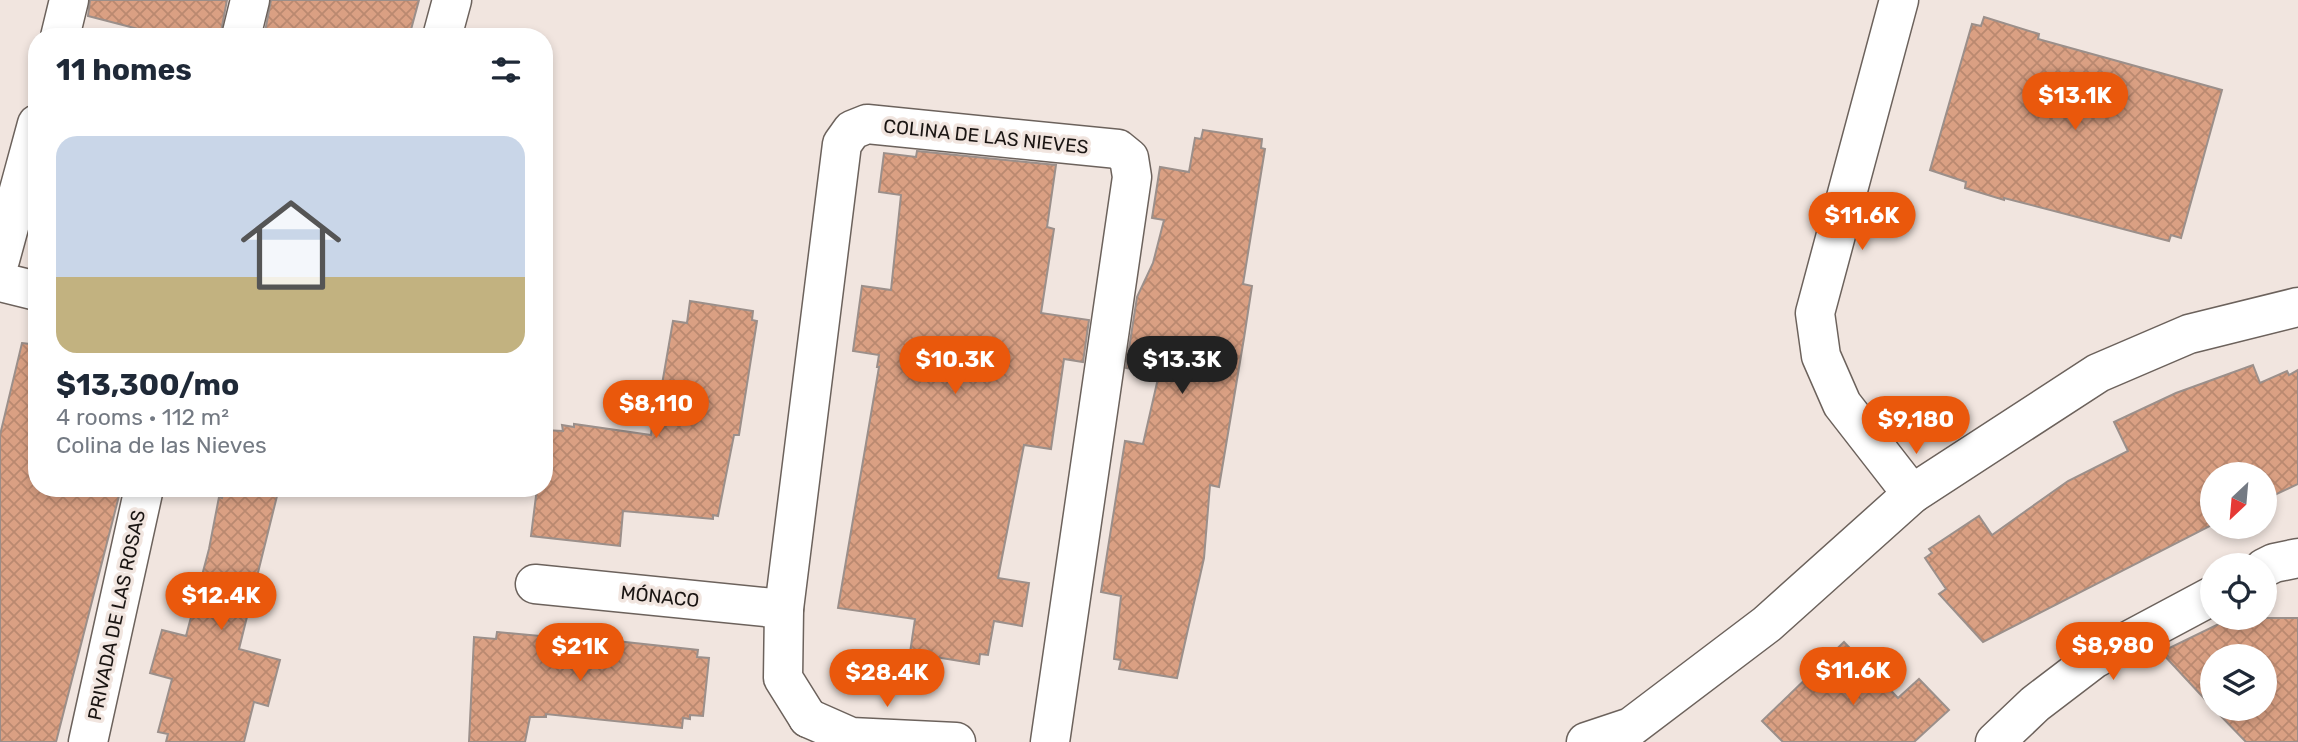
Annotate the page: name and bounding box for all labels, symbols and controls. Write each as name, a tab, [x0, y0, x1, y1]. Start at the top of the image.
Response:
icon: filters	[487, 51, 525, 89]
text: 11 homes	[56, 52, 192, 88]
pin: $13.1K	[2018, 72, 2132, 132]
text: $13.1K	[2038, 81, 2112, 109]
street label: COLINA DE LAS NIEVES	[882, 114, 1090, 159]
icon: home	[228, 182, 354, 308]
pin: $11.6K	[1805, 192, 1919, 252]
text: $11.6K	[1825, 201, 1899, 229]
pin: $10.3K	[898, 336, 1012, 396]
pin: $13.3K	[1125, 336, 1239, 396]
text: $10.3K	[915, 345, 995, 373]
text: $13.3K	[1143, 345, 1221, 373]
text: $13,300/mo	[56, 367, 239, 403]
pin: $8,110	[599, 380, 713, 440]
text: $8,110	[619, 389, 693, 417]
pin: $9,180	[1859, 396, 1973, 456]
text: 4 rooms · 112 m²	[56, 403, 229, 431]
text: $9,180	[1878, 405, 1954, 433]
text: Colina de las Nieves	[56, 431, 267, 459]
north arrow	[2200, 462, 2277, 539]
map controls	[2200, 462, 2277, 721]
street label: PRIVADA DE LAS ROSAS	[83, 508, 150, 722]
button: locate	[2200, 553, 2277, 630]
pin: $12.4K	[164, 572, 278, 632]
text: $12.4K	[181, 581, 261, 609]
street label: MÓNACO	[619, 581, 701, 612]
pin: $8,980	[2056, 622, 2170, 682]
pin: $21K	[539, 624, 621, 683]
text: $8,980	[2072, 631, 2154, 659]
text: $21K	[552, 632, 609, 660]
button: layers	[2200, 644, 2277, 721]
pin: $11.6K	[1796, 648, 1910, 707]
pin: $28.4K	[830, 650, 944, 709]
text: $11.6K	[1816, 656, 1890, 684]
text: $28.4K	[845, 658, 929, 686]

